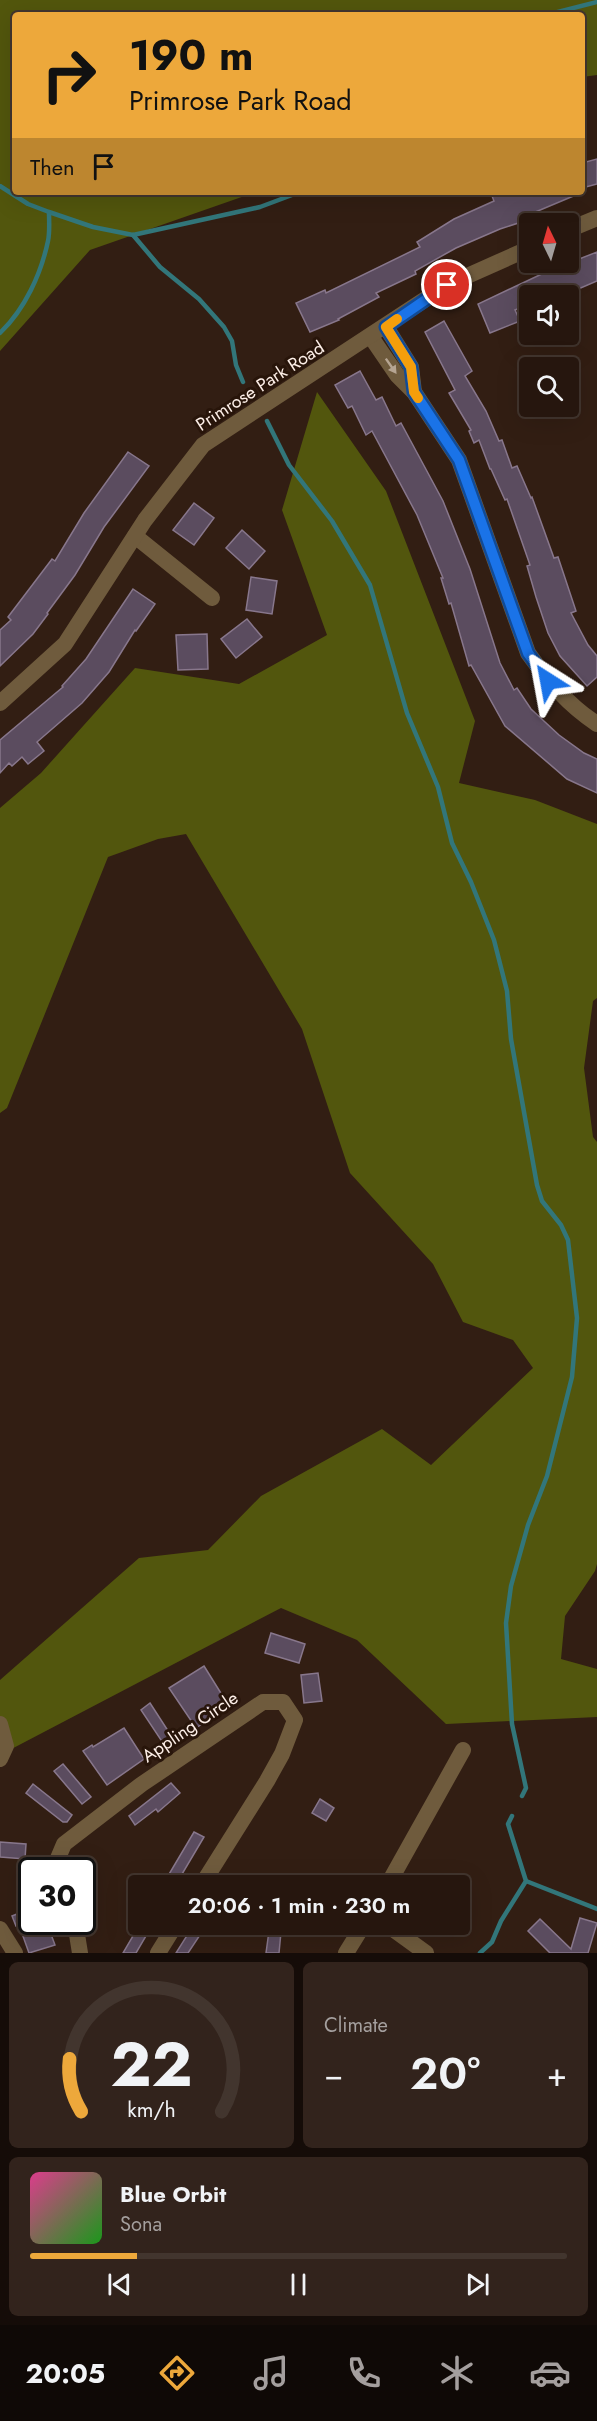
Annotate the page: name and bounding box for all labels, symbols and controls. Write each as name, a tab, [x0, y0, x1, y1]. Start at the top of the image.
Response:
text: 190 m	[129, 25, 253, 86]
icon: right	[30, 36, 108, 114]
text: Primrose Park Road	[129, 81, 352, 120]
icon: arrive	[87, 150, 120, 183]
text: Then	[30, 151, 75, 183]
north arrow	[519, 213, 579, 273]
map controls	[519, 213, 579, 417]
pin	[421, 259, 472, 310]
icon: arrive	[430, 268, 463, 301]
button: sound	[519, 285, 579, 345]
street label: Primrose Park Road	[191, 335, 329, 437]
button: search	[519, 357, 579, 417]
one-way arrow	[385, 358, 397, 374]
position arrow	[516, 649, 580, 713]
street label: Appling Circle	[137, 1685, 243, 1769]
speed limit sign: 30	[18, 1857, 96, 1935]
text: 20:06 · 1 min · 230 m	[188, 1889, 410, 1921]
text: Climate	[324, 2011, 388, 2040]
text: 22	[111, 2019, 192, 2109]
text: 20°	[410, 2041, 480, 2106]
text: −	[324, 2051, 343, 2098]
text: +	[547, 2051, 567, 2098]
text: km/h	[127, 2094, 176, 2125]
text: Blue Orbit	[120, 2178, 226, 2210]
text: Sona	[120, 2210, 162, 2239]
icon: previous	[103, 2268, 136, 2301]
icon: pause	[282, 2268, 315, 2301]
icon: next	[461, 2268, 494, 2301]
icon: directions	[156, 2352, 198, 2394]
icon: music	[250, 2352, 292, 2394]
icon: phone	[343, 2352, 385, 2394]
icon: climate	[436, 2352, 478, 2394]
icon: car	[529, 2352, 571, 2394]
text: 20:05	[26, 2354, 105, 2393]

